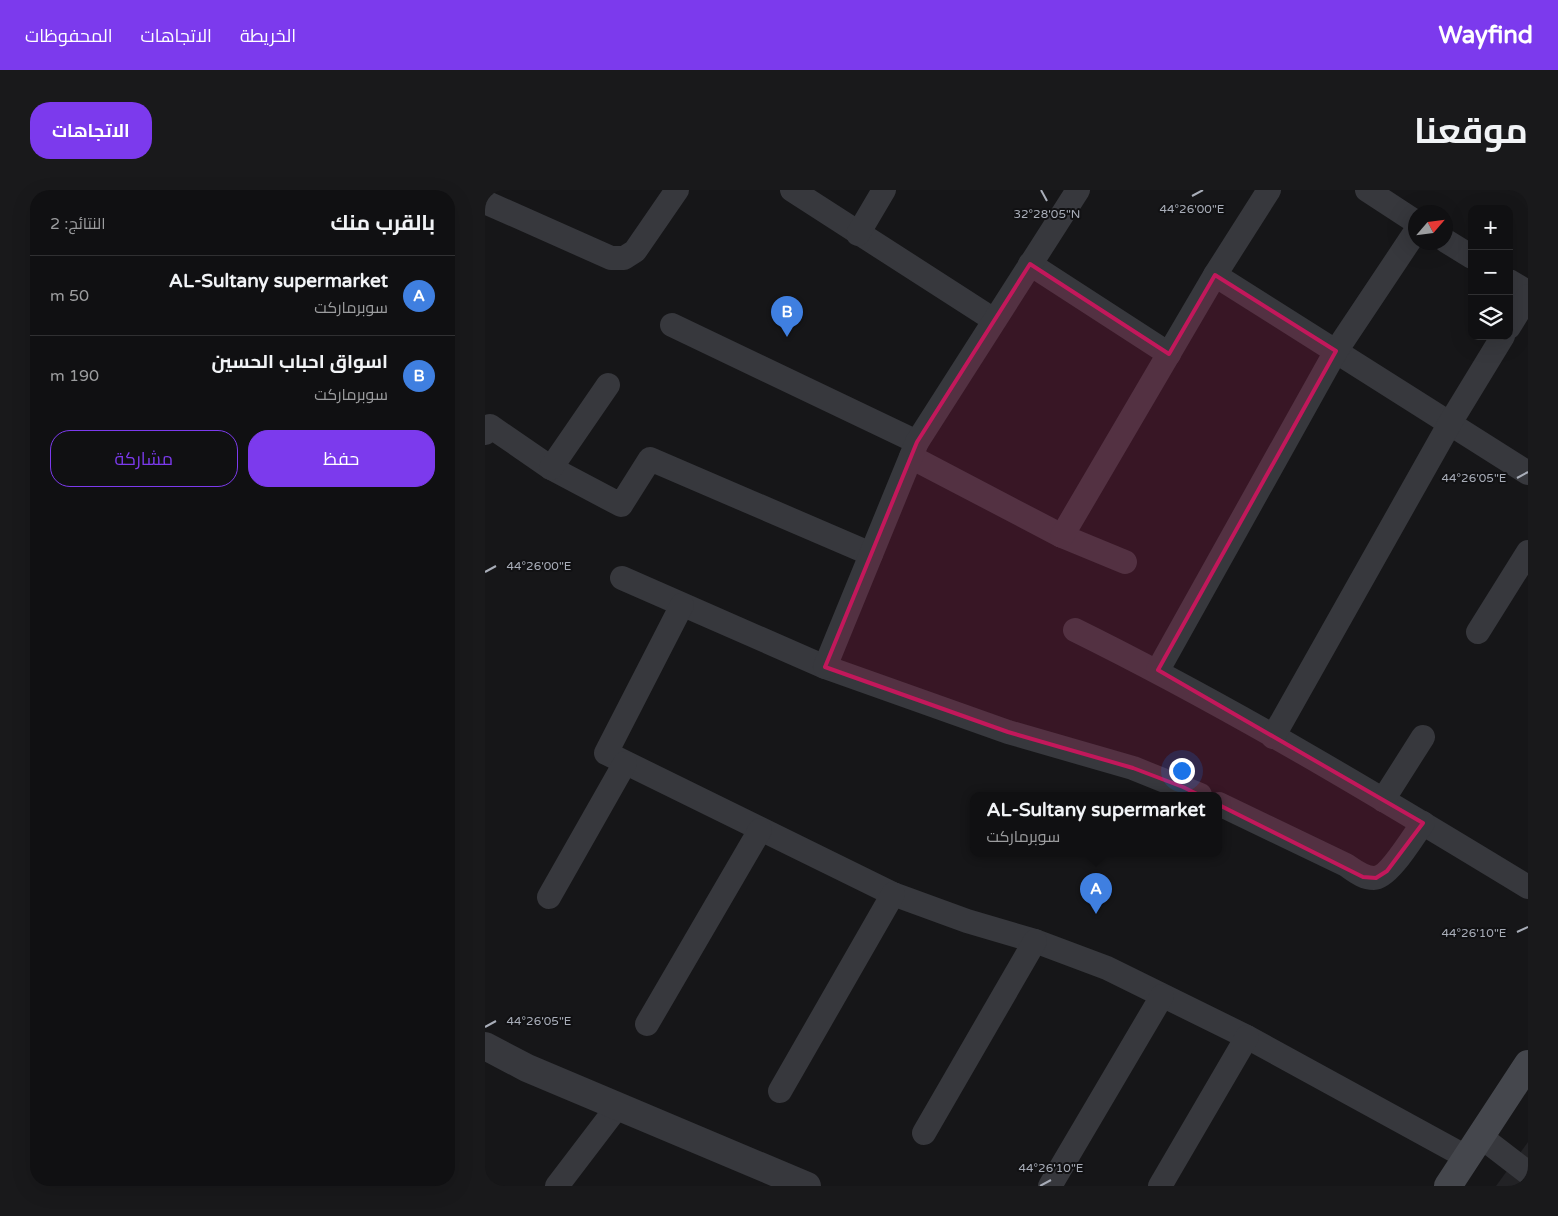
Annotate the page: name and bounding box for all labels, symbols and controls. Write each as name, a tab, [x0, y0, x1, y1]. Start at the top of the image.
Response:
text: Wayfind	[1438, 21, 1533, 50]
text: المحفوظات	[25, 25, 113, 47]
text: الاتجاهات	[141, 25, 212, 47]
text: الخريطة	[240, 25, 296, 47]
button: الاتجاهات	[30, 102, 152, 159]
text: موقعنا	[1414, 111, 1528, 153]
text: 44°26'00"E	[1159, 202, 1225, 216]
north arrow	[1408, 205, 1453, 250]
map controls	[1468, 205, 1513, 340]
button: +	[1468, 205, 1513, 250]
text: 32°28'05"N	[1014, 207, 1081, 221]
text: بالقرب منك	[330, 211, 435, 236]
text: النتائج: 2	[50, 214, 106, 234]
button: −	[1468, 250, 1513, 295]
text: AL-Sultany supermarket	[169, 270, 388, 292]
text: 50 m	[50, 286, 89, 306]
text: A	[413, 286, 425, 306]
button: layers	[1468, 295, 1513, 340]
pin: B	[771, 296, 803, 337]
text: سوبرماركت	[314, 298, 388, 318]
text: اسواق احباب الحسين	[211, 351, 388, 373]
text: 190 m	[50, 366, 99, 386]
text: B	[413, 366, 425, 386]
text: سوبرماركت	[314, 385, 388, 405]
button: مشاركة	[50, 430, 238, 487]
button: حفظ	[248, 430, 435, 487]
text: 44°26'05"E	[1441, 471, 1507, 485]
text: 44°26'00"E	[506, 559, 572, 573]
your location	[1169, 758, 1195, 784]
popup	[970, 792, 1222, 857]
text: AL-Sultany supermarket	[986, 799, 1206, 821]
text: سوبرماركت	[986, 827, 1060, 847]
pin: A	[1080, 873, 1112, 914]
text: 44°26'10"E	[1441, 926, 1507, 940]
text: 44°26'05"E	[506, 1014, 572, 1028]
text: 44°26'10"E	[1018, 1161, 1084, 1175]

